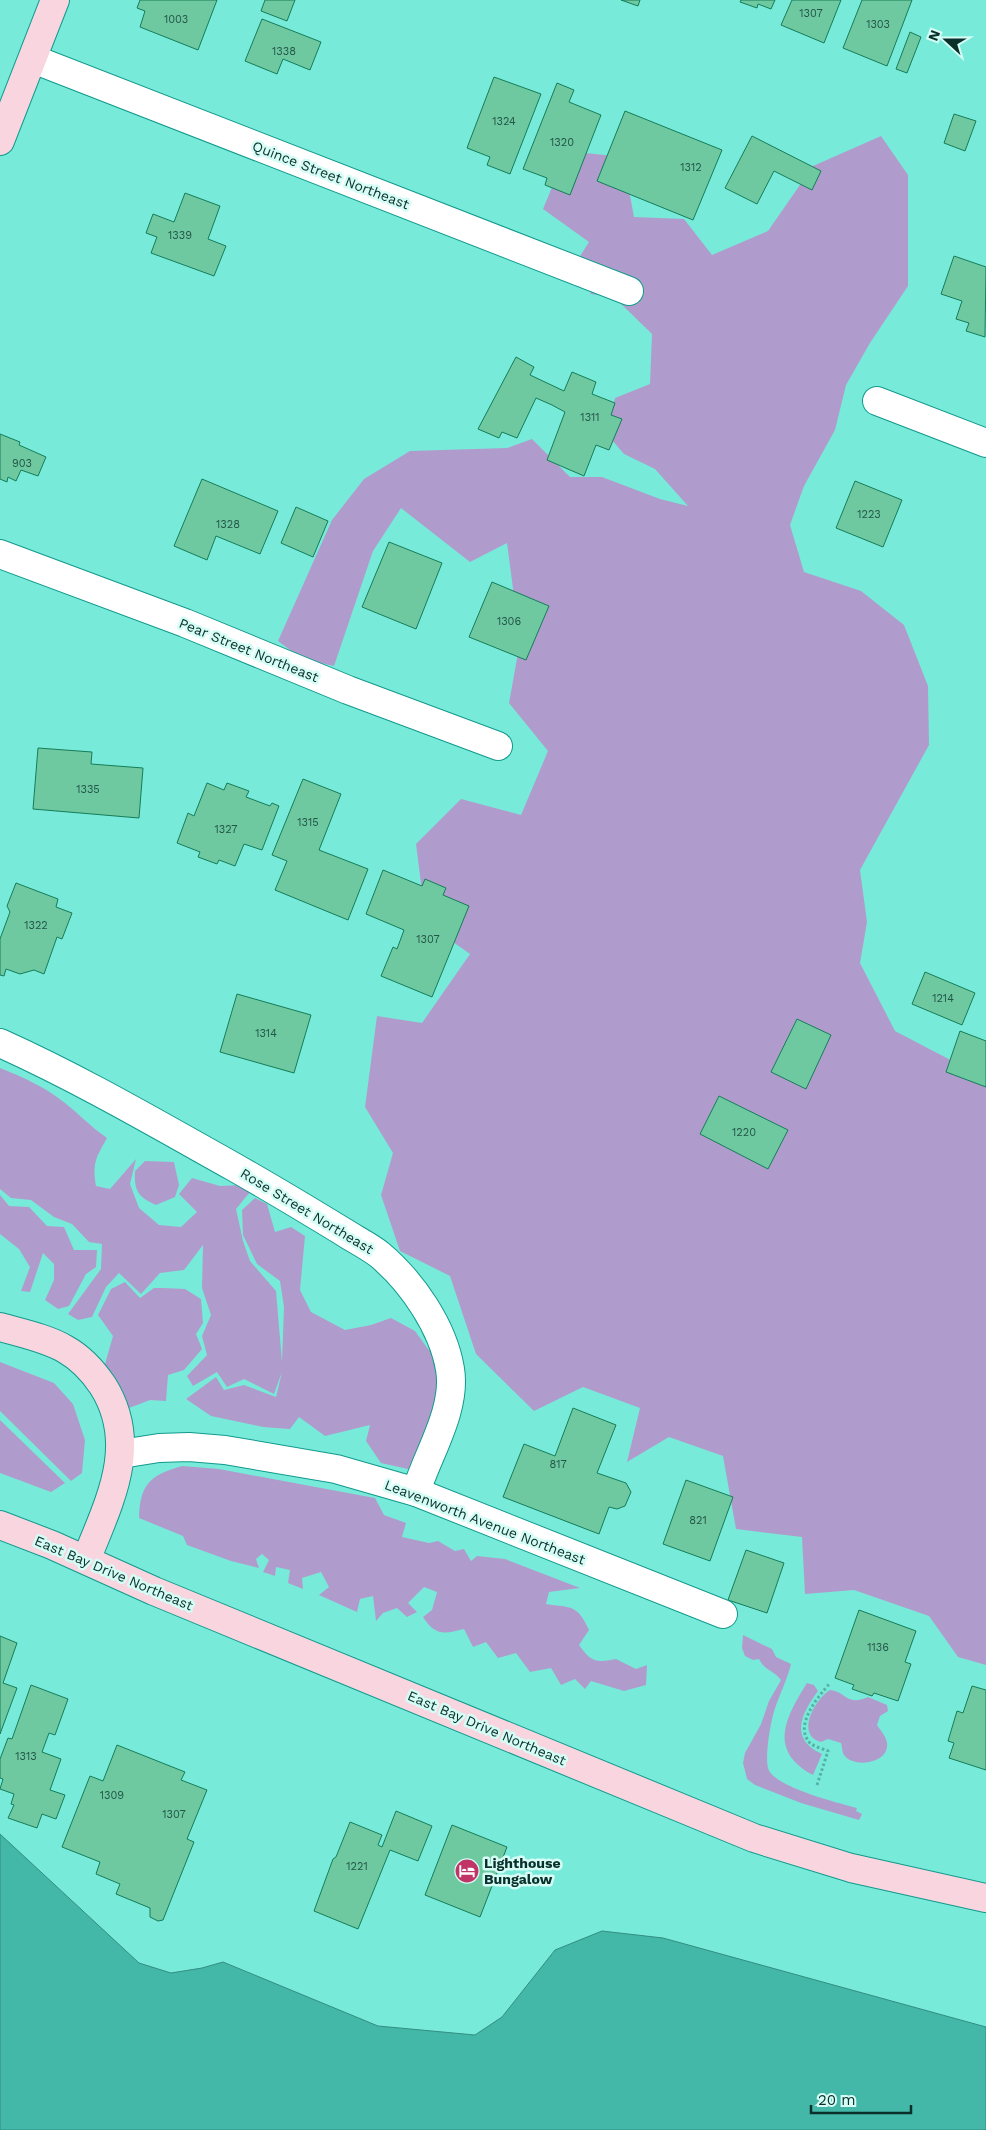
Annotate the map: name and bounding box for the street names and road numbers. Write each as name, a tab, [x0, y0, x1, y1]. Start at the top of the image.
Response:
street label: Quince Street Northeast	[250, 138, 412, 212]
street label: Pear Street Northeast	[177, 615, 321, 685]
street label: Rose Street Northeast	[238, 1165, 376, 1257]
street label: Leavenworth Avenue Northeast	[382, 1476, 588, 1568]
street label: East Bay Drive Northeast	[32, 1532, 196, 1614]
street label: East Bay Drive Northeast	[405, 1687, 569, 1769]

